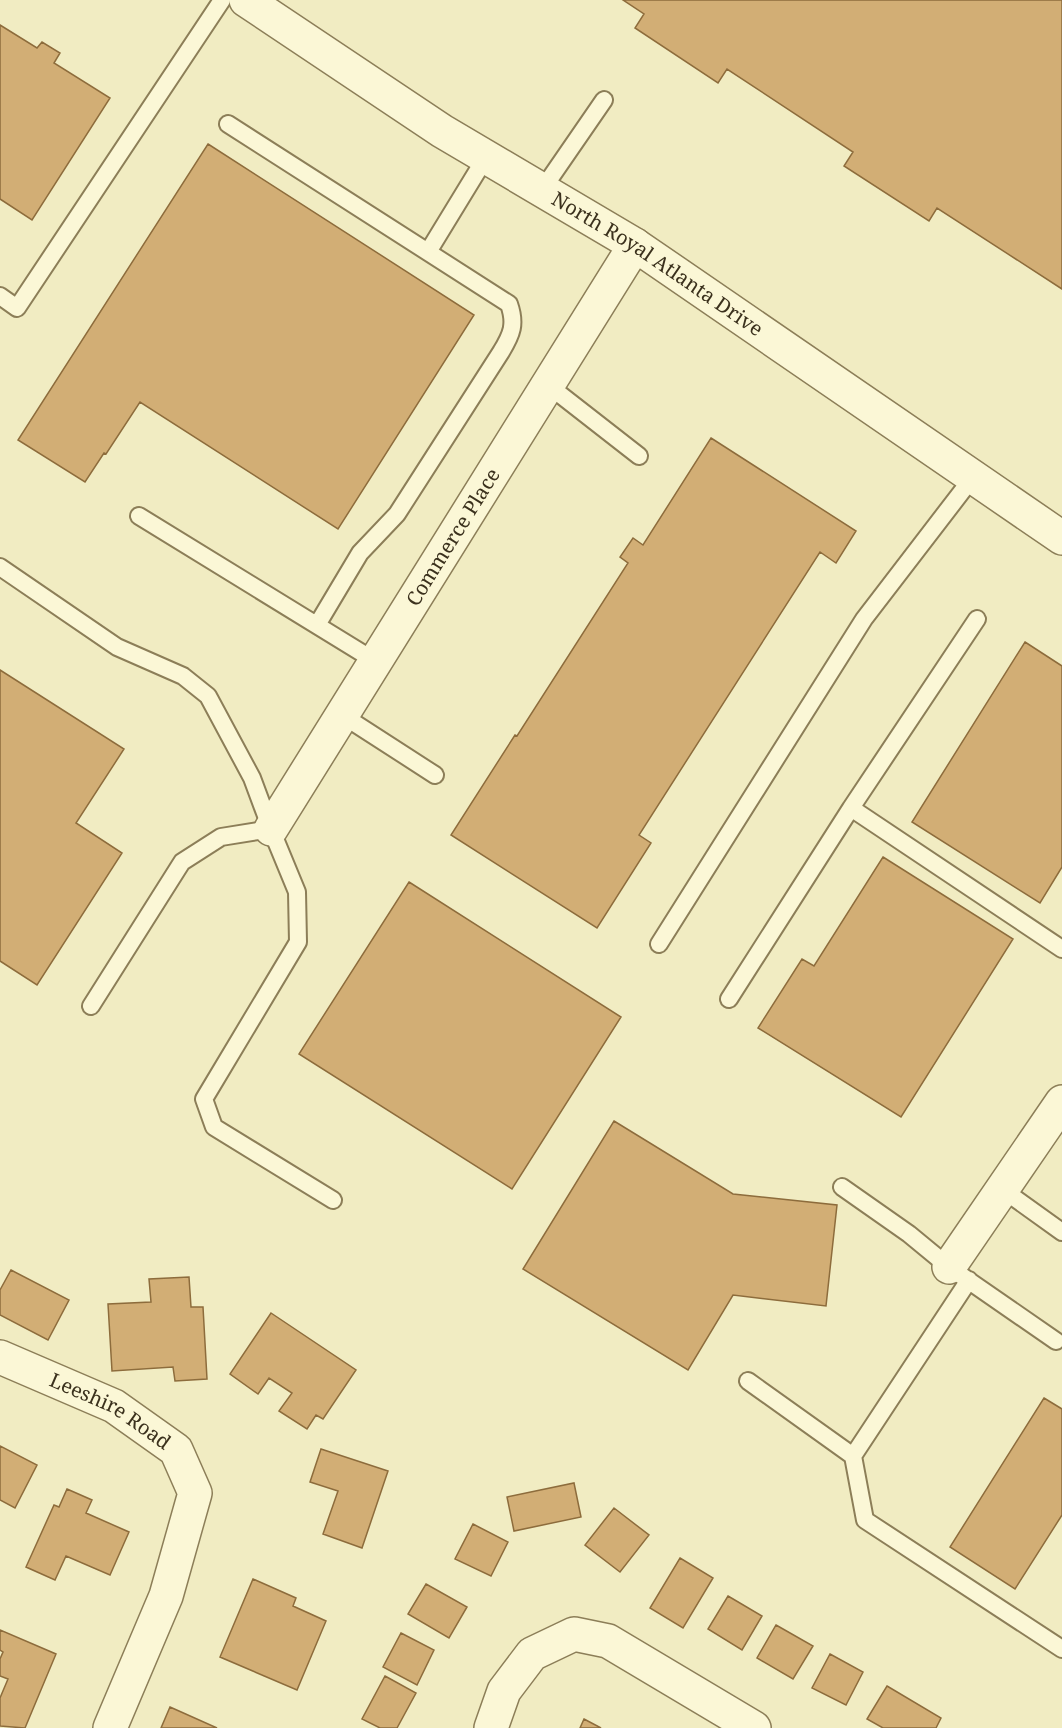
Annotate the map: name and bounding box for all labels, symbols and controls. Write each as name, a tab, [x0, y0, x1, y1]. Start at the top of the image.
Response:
street label: North Royal Atlanta Drive	[547, 185, 769, 342]
street label: Commerce Place	[399, 463, 506, 611]
street label: Leeshire Road	[46, 1366, 176, 1455]

